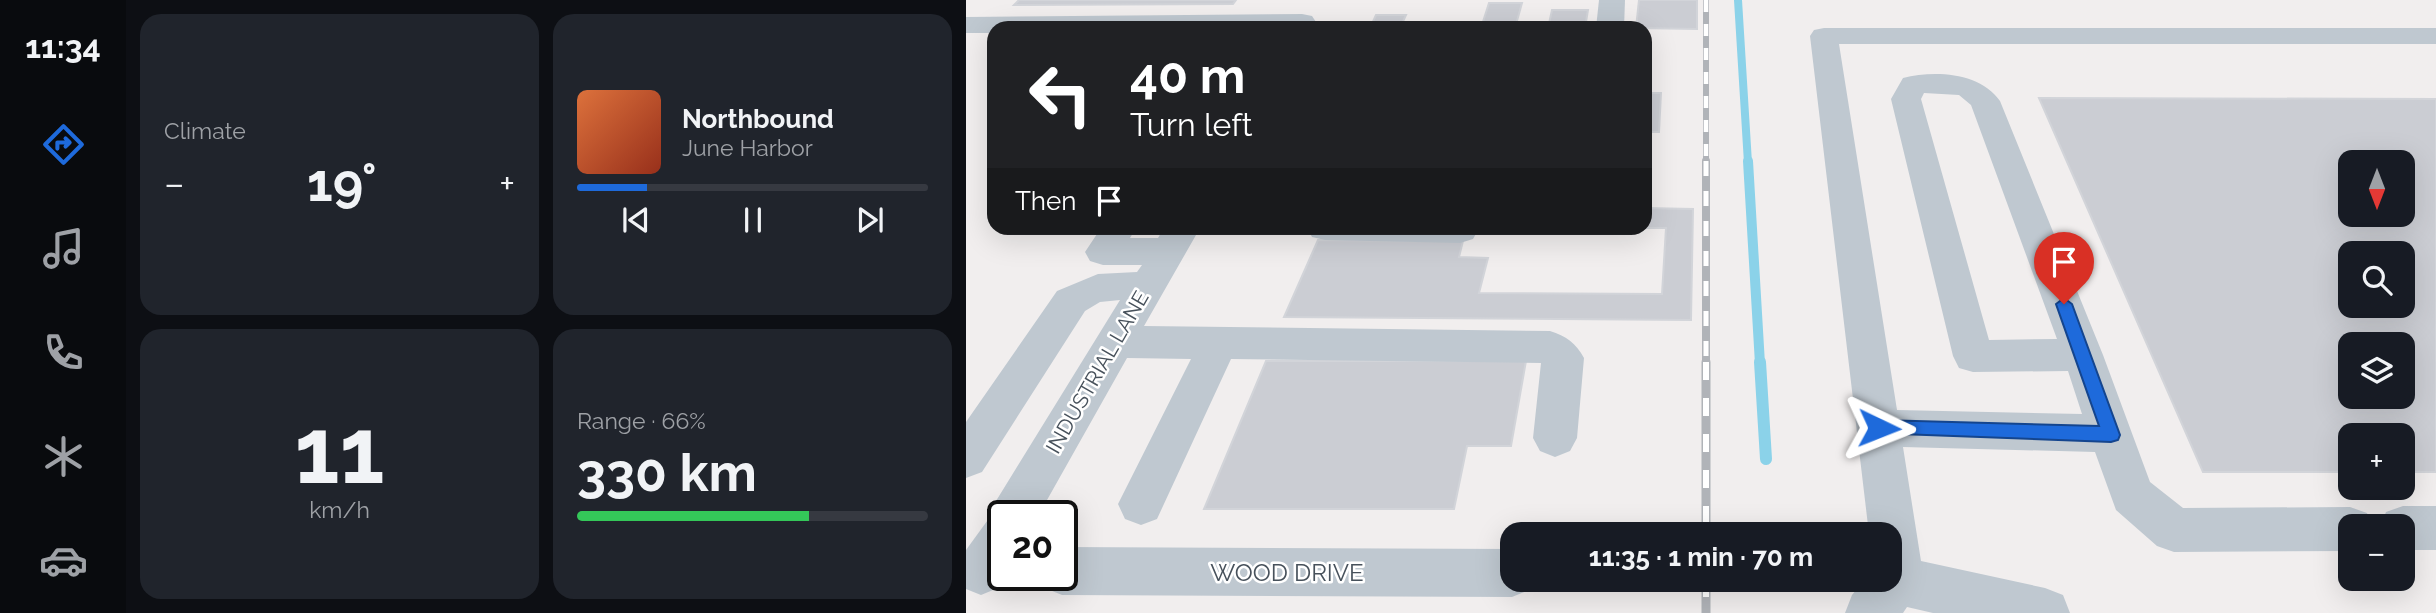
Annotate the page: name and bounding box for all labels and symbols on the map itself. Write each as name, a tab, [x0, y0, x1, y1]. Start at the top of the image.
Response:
north arrow	[2338, 150, 2415, 228]
pin	[2034, 232, 2094, 304]
street label: INDUSTRIAL LANE	[1040, 286, 1154, 458]
position arrow	[1842, 391, 1916, 465]
speed limit sign: 20	[987, 500, 1078, 591]
street label: WOOD DRIVE	[1210, 558, 1364, 587]

